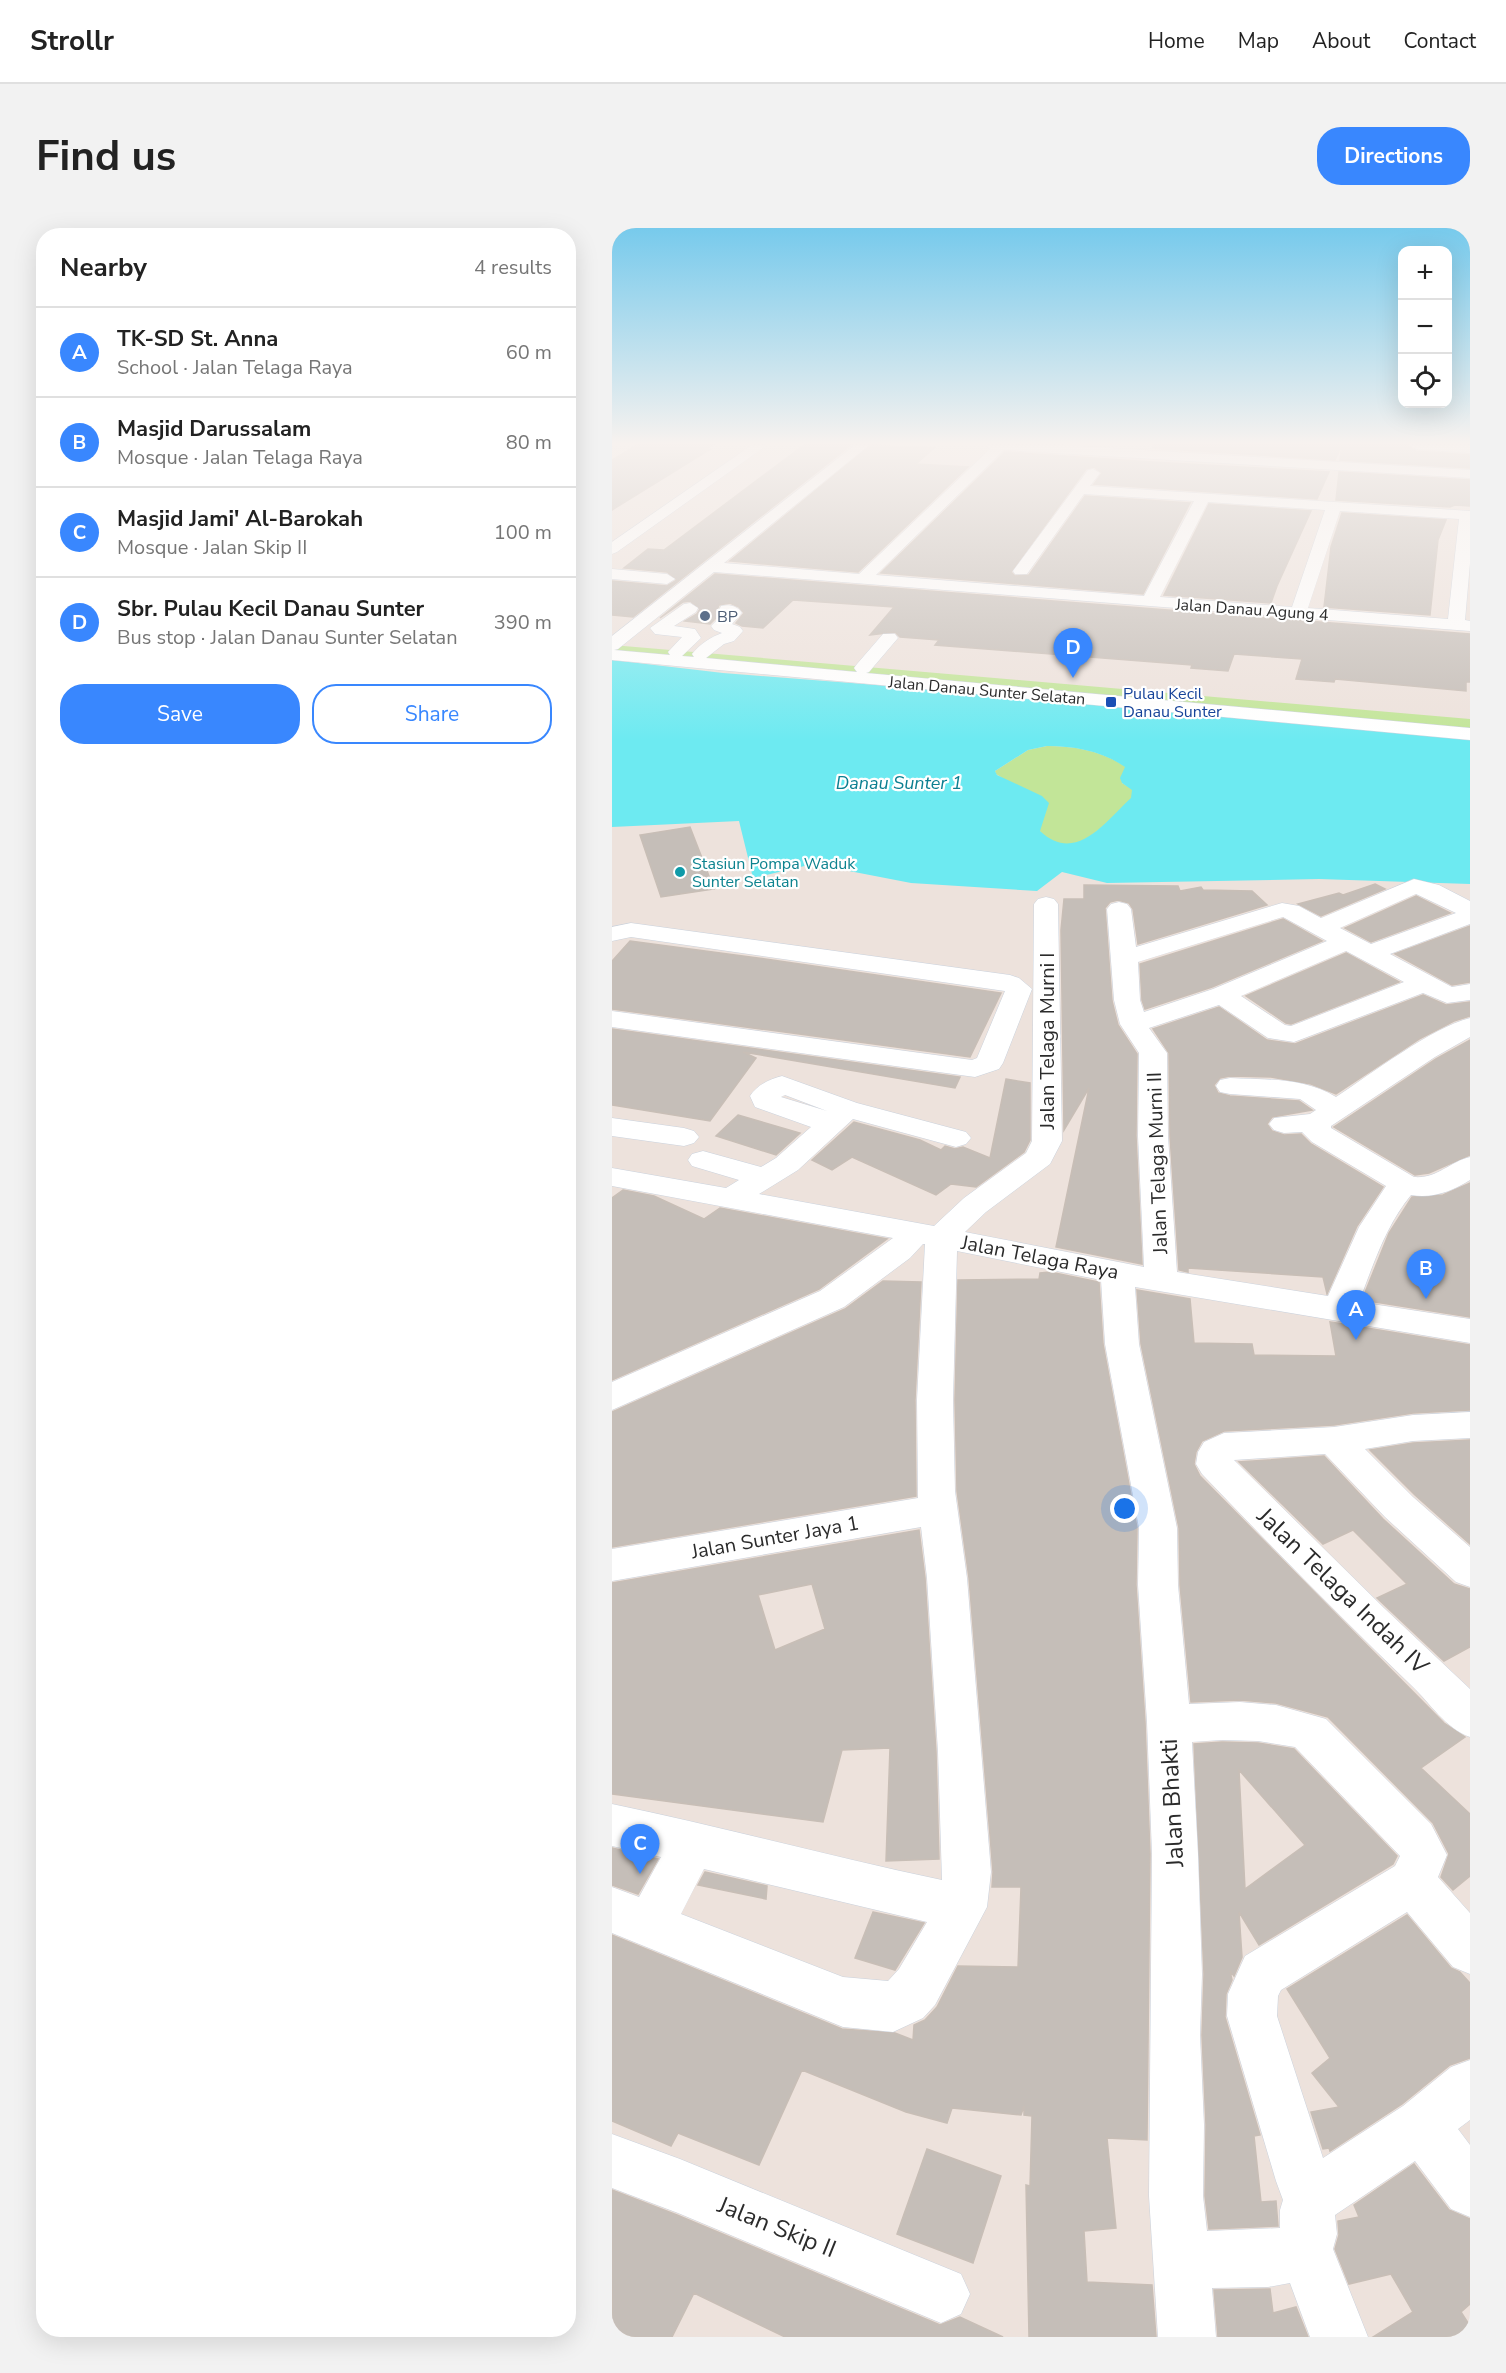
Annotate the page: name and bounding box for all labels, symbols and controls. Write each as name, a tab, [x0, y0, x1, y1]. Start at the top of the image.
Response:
text: Strollr	[30, 22, 114, 60]
text: Home	[1148, 27, 1205, 55]
text: Map	[1238, 27, 1279, 55]
text: About	[1312, 27, 1370, 55]
text: Contact	[1403, 27, 1476, 55]
button: Directions	[1317, 127, 1470, 185]
text: Find us	[36, 128, 176, 185]
map controls	[1398, 246, 1452, 408]
button: +	[1398, 246, 1452, 300]
text: Nearby	[60, 250, 147, 285]
text: 4 results	[474, 254, 552, 281]
button: −	[1398, 300, 1452, 354]
text: TK-SD St. Anna	[117, 324, 278, 354]
text: A	[72, 339, 87, 366]
text: 60 m	[506, 339, 552, 366]
text: School · Jalan Telaga Raya	[117, 354, 353, 381]
button: locate	[1398, 354, 1452, 408]
text: Masjid Darussalam	[117, 414, 311, 444]
text: B	[73, 429, 86, 456]
text: 80 m	[506, 429, 552, 456]
text: Mosque · Jalan Telaga Raya	[117, 444, 363, 471]
text: Masjid Jami' Al-Barokah	[117, 504, 363, 534]
text: C	[73, 519, 86, 546]
text: 100 m	[494, 519, 552, 546]
text: Mosque · Jalan Skip II	[117, 534, 307, 561]
text: Sbr. Pulau Kecil Danau Sunter	[117, 594, 424, 624]
street label: Jalan Danau Agung 4	[1174, 594, 1330, 626]
place label: BP	[717, 606, 738, 628]
text: D	[72, 609, 87, 636]
text: 390 m	[494, 609, 552, 636]
marker: BP	[698, 609, 712, 623]
text: Bus stop · Jalan Danau Sunter Selatan	[117, 624, 458, 651]
pin: D	[1054, 628, 1092, 678]
street label: Jalan Danau Sunter Selatan	[887, 671, 1086, 711]
place label: Pulau Kecil Danau Sunter	[1123, 683, 1222, 723]
button: Save	[60, 684, 300, 744]
button: Share	[312, 684, 552, 744]
marker: Pulau Kecil Danau Sunter	[1104, 695, 1118, 709]
water label: Danau Sunter 1	[836, 771, 962, 795]
place label: Stasiun Pompa Waduk Sunter Selatan	[692, 853, 856, 893]
marker: Stasiun Pompa Waduk Sunter Selatan	[673, 865, 687, 879]
street label: Jalan Telaga Murni I	[1034, 953, 1061, 1130]
street label: Jalan Telaga Murni II	[1141, 1072, 1174, 1255]
street label: Jalan Telaga Raya	[958, 1229, 1121, 1286]
pin: B	[1406, 1250, 1446, 1299]
pin: A	[1336, 1290, 1376, 1340]
your location	[1110, 1494, 1139, 1523]
street label: Jalan Telaga Indah IV	[1249, 1500, 1436, 1682]
street label: Jalan Sunter Jaya 1	[688, 1509, 861, 1566]
street label: Jalan Bhakti	[1153, 1738, 1191, 1869]
pin: C	[621, 1824, 660, 1874]
street label: Jalan Skip II	[712, 2188, 841, 2265]

